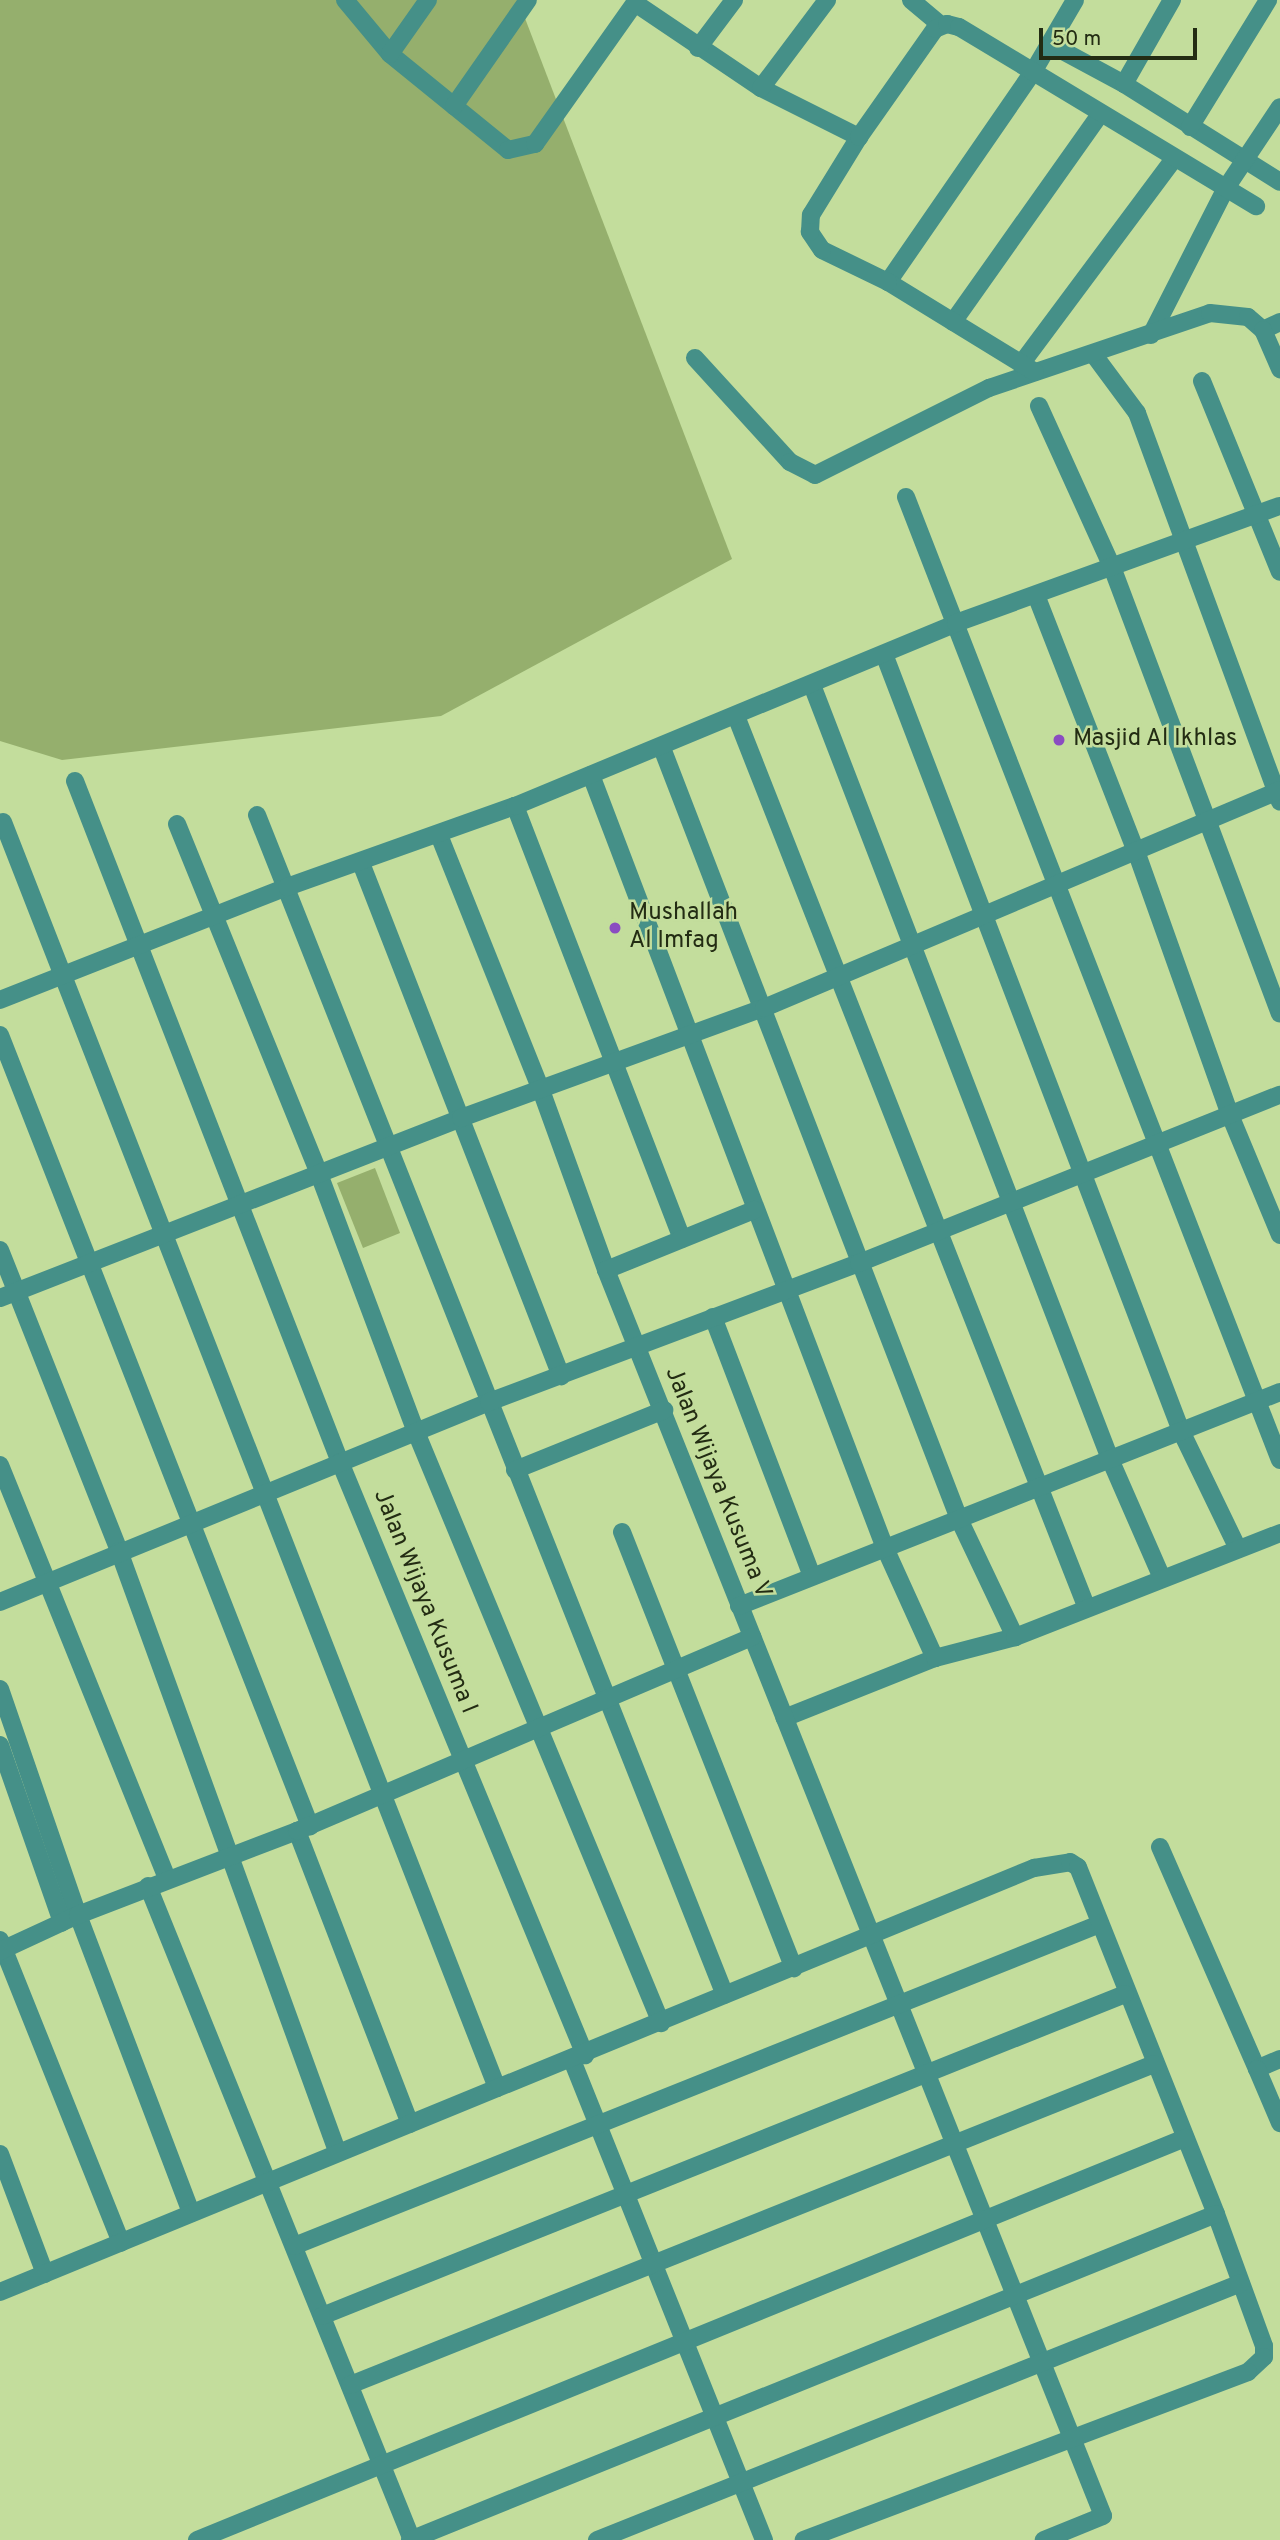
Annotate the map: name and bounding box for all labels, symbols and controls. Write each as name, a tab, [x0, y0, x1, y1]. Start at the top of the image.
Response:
scale bar	[1042, 14, 1200, 58]
text: 50 m	[1052, 26, 1101, 53]
place label: Masjid Al Ikhlas	[1073, 726, 1238, 754]
marker: Masjid Al Ikhlas	[1051, 732, 1067, 748]
place label: Mushallah Al Imfag	[629, 900, 738, 956]
marker: Mushallah Al Imfag	[607, 920, 623, 936]
street label: Jalan Wijaya Kusuma V	[657, 1362, 777, 1604]
street label: Jalan Wijaya Kusuma I	[366, 1485, 482, 1719]

